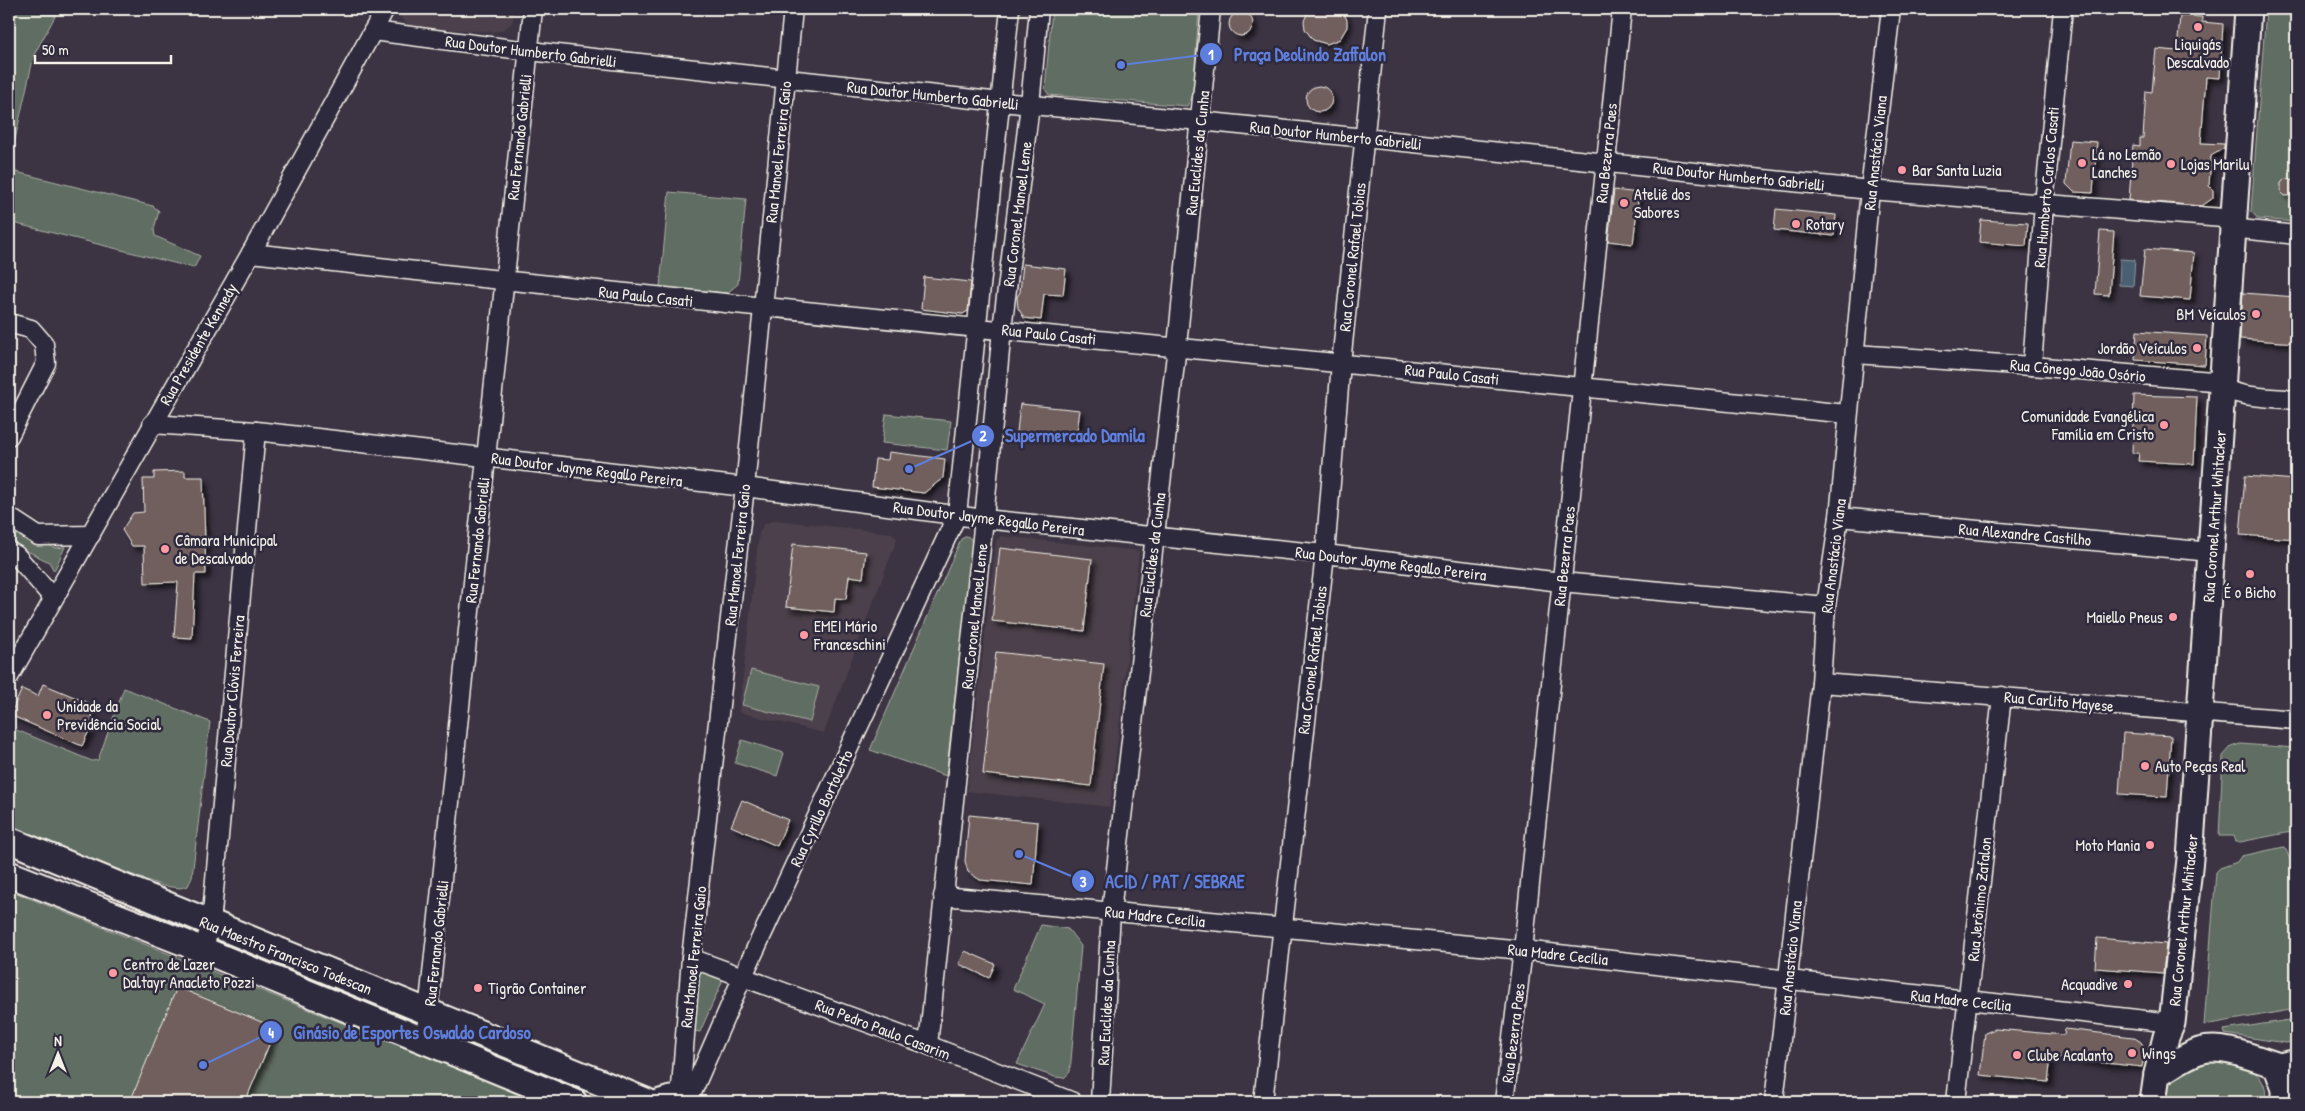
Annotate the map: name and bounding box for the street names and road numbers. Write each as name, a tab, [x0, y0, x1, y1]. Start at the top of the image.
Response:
street label: Rua Doutor Humberto Gabrielli	[444, 30, 618, 72]
street label: Rua Fernando Gabrielli	[501, 73, 537, 201]
street label: Rua Doutor Humberto Gabrielli	[846, 75, 1020, 115]
street label: Rua Manoel Ferreira Gaio	[760, 80, 796, 224]
street label: Rua Euclides da Cunha	[1180, 90, 1214, 216]
street label: Rua Anastácio Viana	[1858, 95, 1892, 211]
street label: Rua Bezerra Paes	[1590, 102, 1622, 204]
street label: Rua Humberto Carlos Casati	[2028, 106, 2064, 268]
street label: Rua Doutor Humberto Gabrielli	[1249, 115, 1423, 155]
street label: Rua Coronel Manoel Leme	[997, 139, 1037, 288]
street label: Rua Doutor Humberto Gabrielli	[1652, 156, 1826, 196]
street label: Rua Coronel Rafael Tobias	[1333, 182, 1371, 332]
street label: Rua Presidente Kennedy	[154, 279, 242, 409]
street label: Rua Paulo Casati	[598, 280, 694, 312]
street label: Rua Paulo Casati	[1001, 318, 1097, 350]
street label: Rua Cônego João Osório	[2009, 353, 2147, 387]
street label: Rua Paulo Casati	[1404, 358, 1500, 390]
street label: Rua Coronel Arthur Whitacker	[2197, 429, 2231, 603]
street label: Rua Doutor Jayme Regallo Pereira	[490, 446, 684, 492]
street label: Rua Fernando Gabrielli	[459, 476, 495, 604]
street label: Rua Manoel Ferreira Gaio	[719, 483, 755, 627]
street label: Rua Euclides da Cunha	[1133, 492, 1171, 618]
street label: Rua Doutor Jayme Regallo Pereira	[892, 495, 1086, 541]
street label: Rua Anastácio Viana	[1815, 498, 1851, 614]
street label: Rua Bezerra Paes	[1548, 505, 1580, 607]
street label: Rua Alexandre Castilho	[1958, 517, 2093, 551]
street label: Rua Doutor Jayme Regallo Pereira	[1294, 540, 1488, 586]
street label: Rua Coronel Manoel Leme	[955, 541, 993, 690]
street label: Rua Coronel Rafael Tobias	[1292, 585, 1332, 735]
street label: Rua Doutor Clóvis Ferreira	[214, 614, 250, 768]
street label: Rua Carlito Mayese	[2003, 685, 2115, 717]
street label: Rua Cyrillo Bortoletto	[784, 745, 858, 870]
street label: Rua Coronel Arthur Whitacker	[2163, 833, 2203, 1007]
street label: Rua Jerônimo Zafalon	[1962, 836, 1996, 962]
street label: Rua Fernando Gabrielli	[418, 879, 454, 1007]
street label: Rua Manoel Ferreira Gaio	[675, 885, 711, 1029]
street label: Rua Madre Cecília	[1104, 900, 1206, 932]
street label: Rua Anastácio Viana	[1773, 900, 1807, 1016]
street label: Rua Maestro Francisco Todescan	[197, 910, 375, 1000]
street label: Rua Madre Cecília	[1507, 938, 1609, 970]
street label: Rua Euclides da Cunha	[1092, 940, 1120, 1066]
street label: Rua Bezerra Paes	[1496, 982, 1530, 1084]
street label: Rua Madre Cecília	[1910, 984, 2012, 1016]
street label: Rua Pedro Paulo Casarim	[812, 993, 954, 1065]

